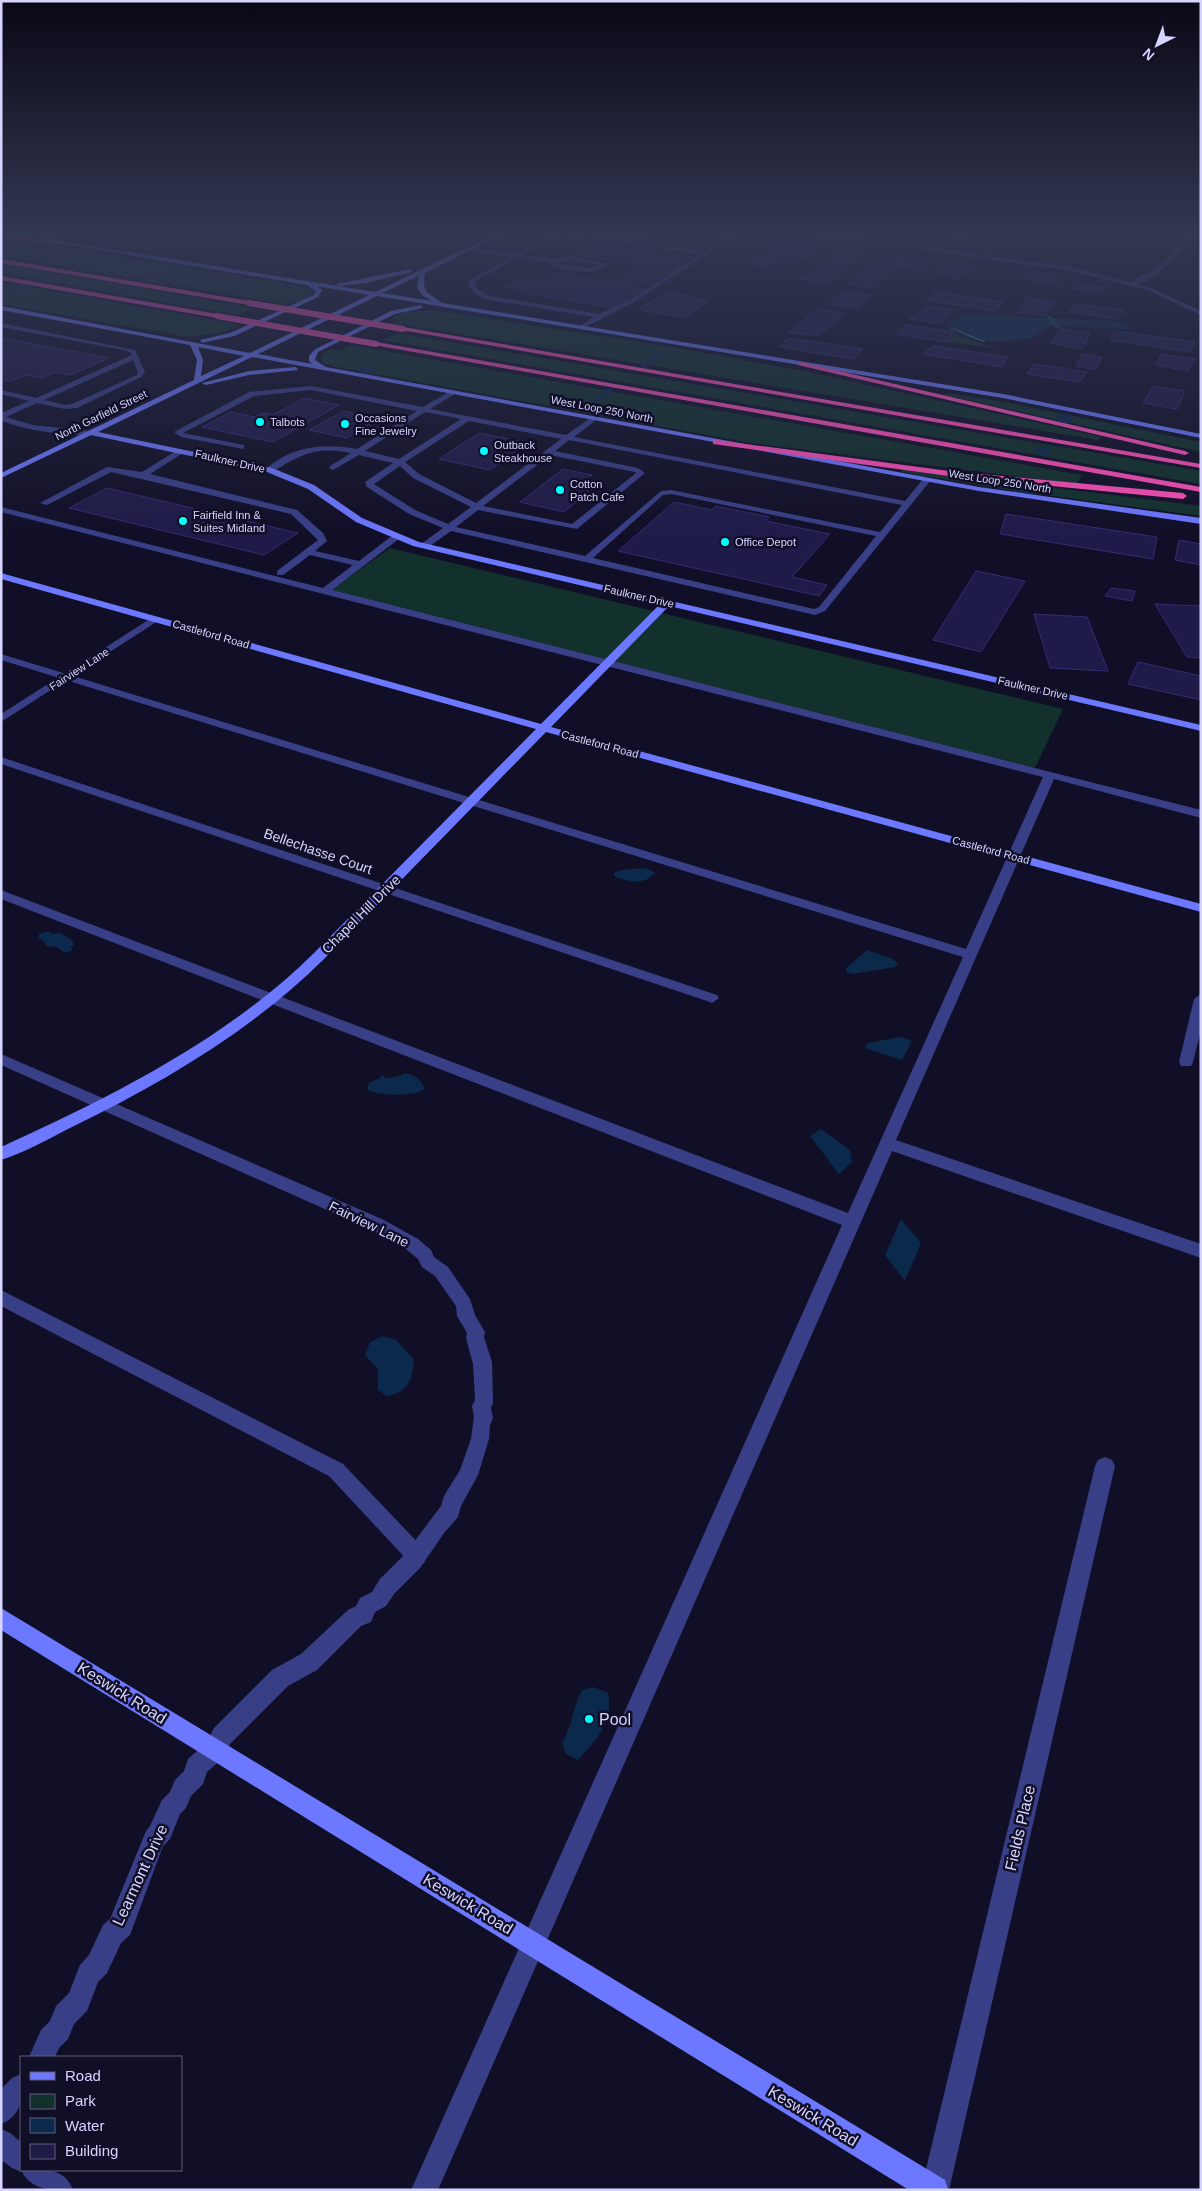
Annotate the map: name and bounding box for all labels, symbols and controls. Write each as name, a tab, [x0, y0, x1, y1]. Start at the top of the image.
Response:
north arrow	[1132, 20, 1182, 70]
text: N	[1139, 45, 1157, 64]
street label: North Garfield Street	[53, 387, 149, 443]
street label: West Loop 250 North	[550, 393, 654, 425]
place label: Occasions Fine Jewelry	[355, 412, 417, 437]
marker: Talbots	[254, 416, 266, 428]
place label: Talbots	[270, 416, 305, 428]
marker: Occasions Fine Jewelry	[339, 418, 351, 430]
place label: Outback Steakhouse	[494, 439, 552, 464]
marker: Outback Steakhouse	[478, 445, 490, 457]
street label: Faulkner Drive	[194, 447, 266, 475]
street label: West Loop 250 North	[948, 467, 1052, 495]
place label: Cotton Patch Cafe	[570, 478, 624, 503]
marker: Cotton Patch Cafe	[554, 484, 566, 496]
place label: Fairfield Inn & Suites Midland	[193, 509, 265, 534]
marker: Fairfield Inn & Suites Midland	[177, 515, 189, 527]
marker: Office Depot	[719, 536, 731, 548]
place label: Office Depot	[735, 536, 796, 548]
street label: Faulkner Drive	[603, 582, 675, 610]
street label: Castleford Road	[171, 617, 251, 651]
street label: Fairview Lane	[47, 645, 111, 693]
street label: Faulkner Drive	[997, 674, 1069, 702]
street label: Castleford Road	[560, 728, 640, 760]
street label: Bellechasse Court	[262, 825, 374, 877]
street label: Castleford Road	[951, 834, 1031, 866]
street label: Chapel Hill Drive	[318, 871, 404, 957]
street label: Fairview Lane	[326, 1198, 412, 1250]
street label: Keswick Road	[75, 1659, 169, 1727]
place label: Pool	[599, 1711, 631, 1728]
marker: Pool	[583, 1713, 595, 1725]
street label: Fields Place	[1002, 1784, 1038, 1872]
street label: Learmont Drive	[109, 1822, 171, 1928]
street label: Keswick Road	[420, 1871, 516, 1937]
legend	[20, 2056, 182, 2171]
text: Road	[65, 2067, 101, 2084]
street label: Keswick Road	[765, 2083, 861, 2149]
text: Park	[65, 2092, 96, 2109]
text: Water	[65, 2117, 104, 2134]
text: Building	[65, 2142, 118, 2159]

